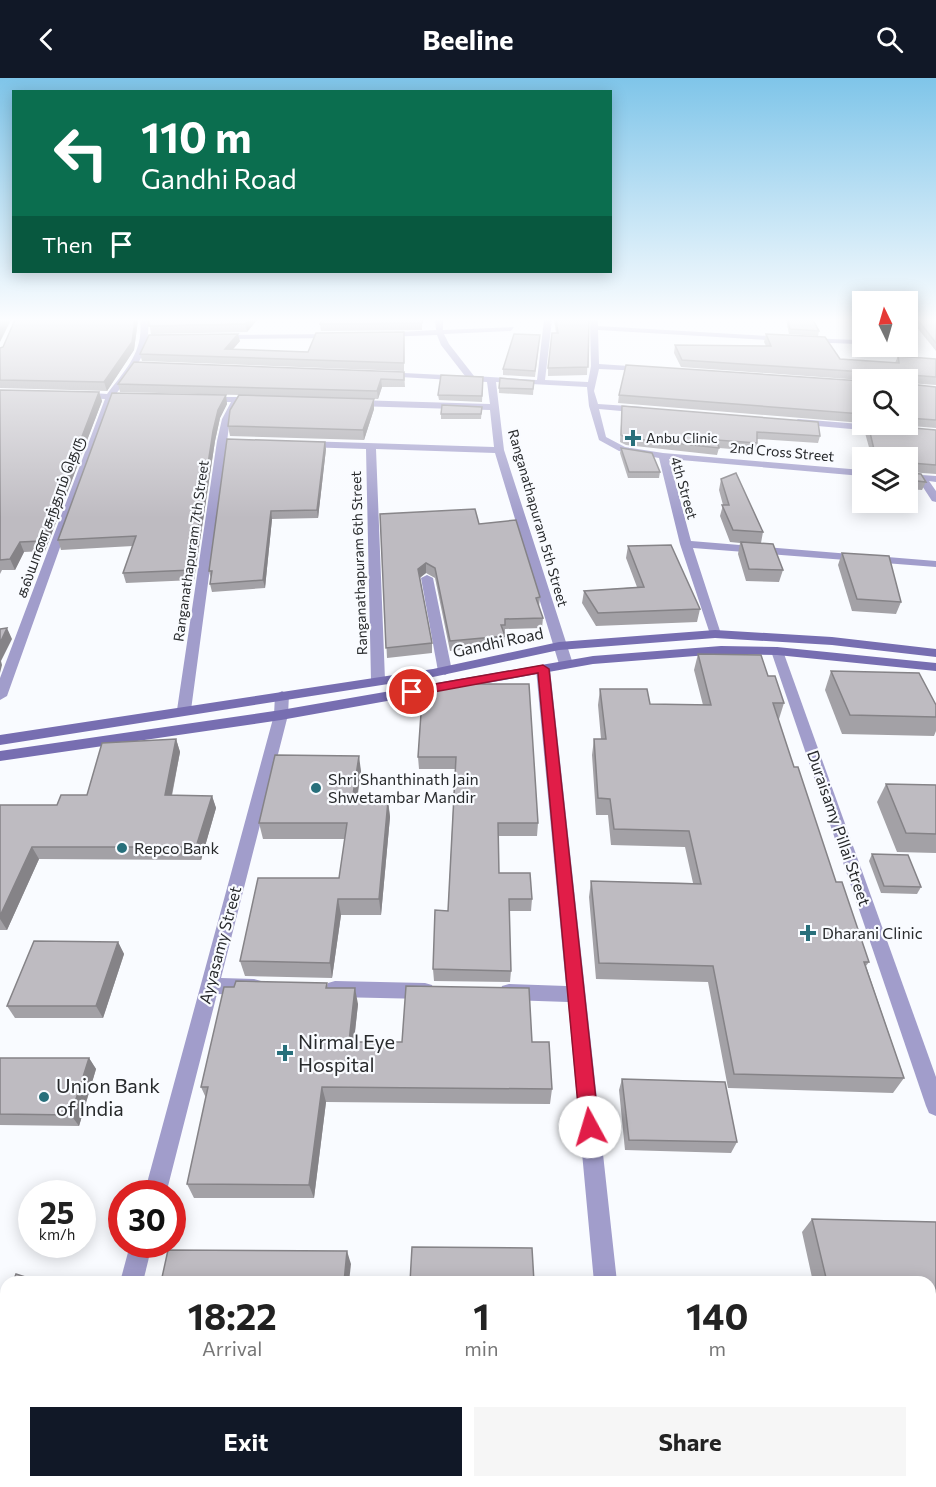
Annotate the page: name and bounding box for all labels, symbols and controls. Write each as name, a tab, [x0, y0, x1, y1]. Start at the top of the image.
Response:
icon: back	[30, 23, 63, 56]
text: Beeline	[422, 23, 514, 56]
icon: search	[873, 23, 906, 56]
text: 110 m	[141, 110, 252, 162]
icon: left	[42, 114, 120, 192]
text: Gandhi Road	[141, 162, 297, 195]
icon: arrive	[105, 228, 138, 261]
text: Then	[42, 231, 93, 258]
north arrow	[852, 291, 918, 357]
map controls	[852, 291, 918, 513]
button: search	[852, 369, 918, 435]
street label: Ranganathapuram 5th Street	[505, 427, 572, 609]
marker: Anbu Clinic	[624, 429, 642, 447]
place label: Anbu Clinic	[646, 429, 718, 446]
street label: கல்யாண சுந்தரம் தெரு	[12, 433, 89, 601]
street label: 2nd Cross Street	[729, 438, 835, 465]
button: layers	[852, 447, 918, 513]
street label: 4th Street	[667, 455, 702, 521]
street label: Ranganathapuram 7th Street	[169, 459, 212, 643]
street label: Ranganathapuram 6th Street	[347, 470, 370, 655]
street label: Gandhi Road	[451, 623, 545, 660]
pin	[386, 666, 437, 717]
icon: arrive	[395, 675, 428, 708]
street label: Duraisamy Pillai Street	[804, 748, 875, 909]
place label: Shri Shanthinath Jain Shwetambar Mandir	[328, 769, 479, 806]
marker: Shri Shanthinath Jain Shwetambar Mandir	[309, 781, 323, 795]
place label: Repco Bank	[134, 838, 219, 857]
marker: Repco Bank	[115, 841, 129, 855]
street label: Ayyasamy Street	[195, 883, 244, 1006]
place label: Dharani Clinic	[822, 923, 923, 942]
marker: Dharani Clinic	[799, 924, 817, 942]
place label: Nirmal Eye Hospital	[298, 1029, 395, 1076]
marker: Nirmal Eye Hospital	[276, 1044, 294, 1062]
place label: Union Bank of India	[56, 1073, 160, 1120]
marker: Union Bank of India	[37, 1090, 51, 1104]
position arrow	[558, 1095, 622, 1159]
speed limit sign: 30	[108, 1180, 186, 1258]
text: 25	[40, 1193, 74, 1230]
text: km/h	[39, 1225, 75, 1243]
text: 18:22	[188, 1293, 277, 1337]
text: 1	[473, 1293, 490, 1337]
text: 140	[686, 1293, 748, 1337]
text: Arrival	[202, 1336, 262, 1360]
text: min	[464, 1336, 498, 1360]
text: m	[708, 1336, 726, 1360]
button: Exit	[30, 1407, 462, 1476]
button: Share	[474, 1407, 906, 1476]

